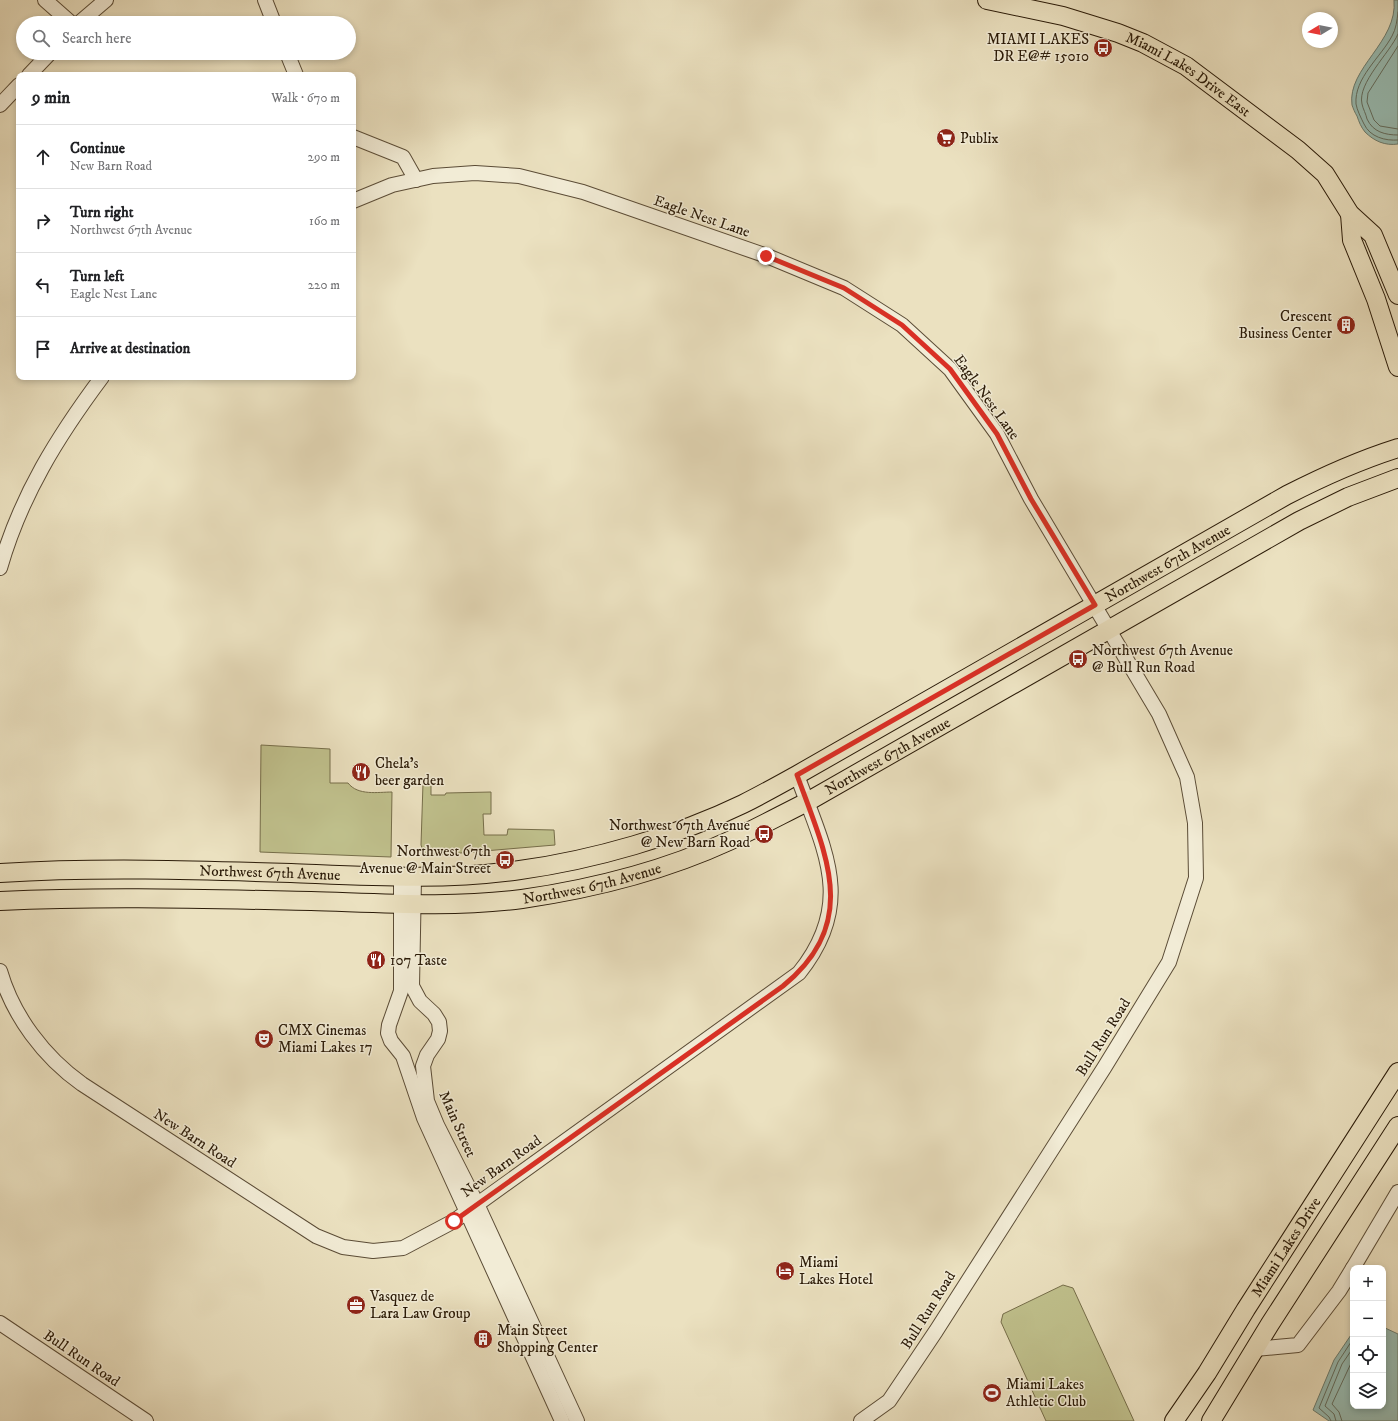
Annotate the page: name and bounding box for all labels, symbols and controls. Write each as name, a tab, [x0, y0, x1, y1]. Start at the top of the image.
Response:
north arrow	[1302, 12, 1338, 48]
search box	[16, 16, 356, 60]
icon: search	[30, 27, 52, 49]
street label: Miami Lakes Drive East	[1123, 28, 1254, 121]
text: Search here	[62, 29, 131, 48]
place label: MIAMI LAKES DR E@# 15010	[987, 30, 1089, 66]
bus stop icon: MIAMI LAKES DR E@# 15010	[1092, 37, 1114, 59]
text: 9 min	[32, 87, 70, 109]
text: Walk · 670 m	[271, 90, 340, 106]
supermarket icon: Publix	[935, 127, 957, 149]
place label: Publix	[960, 129, 999, 148]
text: Continue	[70, 139, 125, 158]
icon: ahead	[32, 146, 54, 168]
text: 290 m	[308, 149, 340, 165]
text: New Barn Road	[70, 158, 152, 174]
street label: Eagle Nest Lane	[651, 191, 753, 242]
text: Turn right	[70, 203, 133, 222]
icon: right	[32, 210, 54, 232]
text: 160 m	[309, 213, 340, 229]
text: Northwest 67th Avenue	[70, 222, 192, 238]
route end	[757, 247, 775, 265]
text: Turn left	[70, 267, 124, 286]
icon: left	[32, 274, 54, 296]
text: 220 m	[308, 277, 340, 293]
text: Eagle Nest Lane	[70, 286, 157, 302]
place label: Crescent Business Center	[1239, 307, 1332, 343]
building icon: Crescent Business Center	[1335, 314, 1357, 336]
icon: arrive	[32, 338, 54, 360]
text: Arrive at destination	[70, 339, 190, 358]
street label: Eagle Nest Lane	[949, 351, 1024, 444]
street label: Northwest 67th Avenue	[1102, 520, 1234, 607]
place label: Northwest 67th Avenue @ Bull Run Road	[1092, 641, 1233, 677]
bus stop icon: Northwest 67th Avenue @ Bull Run Road	[1067, 648, 1089, 670]
street label: Northwest 67th Avenue	[822, 713, 954, 800]
place label: Chela's beer garden	[375, 754, 444, 790]
restaurant icon: Chela's beer garden	[350, 761, 372, 783]
place label: Northwest 67th Avenue @ New Barn Road	[609, 816, 751, 852]
bus stop icon: Northwest 67th Avenue @ New Barn Road	[753, 823, 775, 845]
place label: Northwest 67th Avenue @ Main Street	[359, 842, 491, 878]
bus stop icon: Northwest 67th Avenue @ Main Street	[494, 849, 516, 871]
street label: Northwest 67th Avenue	[522, 859, 664, 909]
street label: Northwest 67th Avenue	[199, 861, 341, 885]
restaurant icon: 107 Taste	[365, 949, 387, 971]
place label: 107 Taste	[390, 951, 447, 970]
street label: Bull Run Road	[1072, 994, 1135, 1080]
place label: CMX Cinemas Miami Lakes 17	[278, 1021, 373, 1057]
theatre icon: CMX Cinemas Miami Lakes 17	[253, 1028, 275, 1050]
street label: Main Street	[435, 1088, 481, 1160]
street label: New Barn Road	[150, 1105, 240, 1172]
street label: New Barn Road	[457, 1131, 546, 1202]
street label: Miami Lakes Drive	[1247, 1194, 1325, 1301]
route start	[445, 1212, 463, 1230]
place label: Miami Lakes Hotel	[799, 1253, 874, 1289]
hotel icon: Miami Lakes Hotel	[774, 1260, 796, 1282]
map controls	[1350, 1265, 1386, 1409]
button: +	[1350, 1265, 1386, 1301]
street label: Bull Run Road	[897, 1267, 960, 1353]
place label: Vasquez de Lara Law Group	[369, 1287, 471, 1323]
office icon: Vasquez de Lara Law Group	[345, 1294, 367, 1316]
button: −	[1350, 1301, 1386, 1337]
place label: Main Street Shopping Center	[497, 1321, 598, 1357]
street label: Bull Run Road	[40, 1326, 124, 1391]
building icon: Main Street Shopping Center	[472, 1328, 494, 1350]
button: locate	[1350, 1337, 1386, 1373]
button: layers	[1350, 1373, 1386, 1409]
place label: Miami Lakes Athletic Club	[1006, 1375, 1086, 1411]
sports icon: Miami Lakes Athletic Club	[981, 1382, 1003, 1404]

